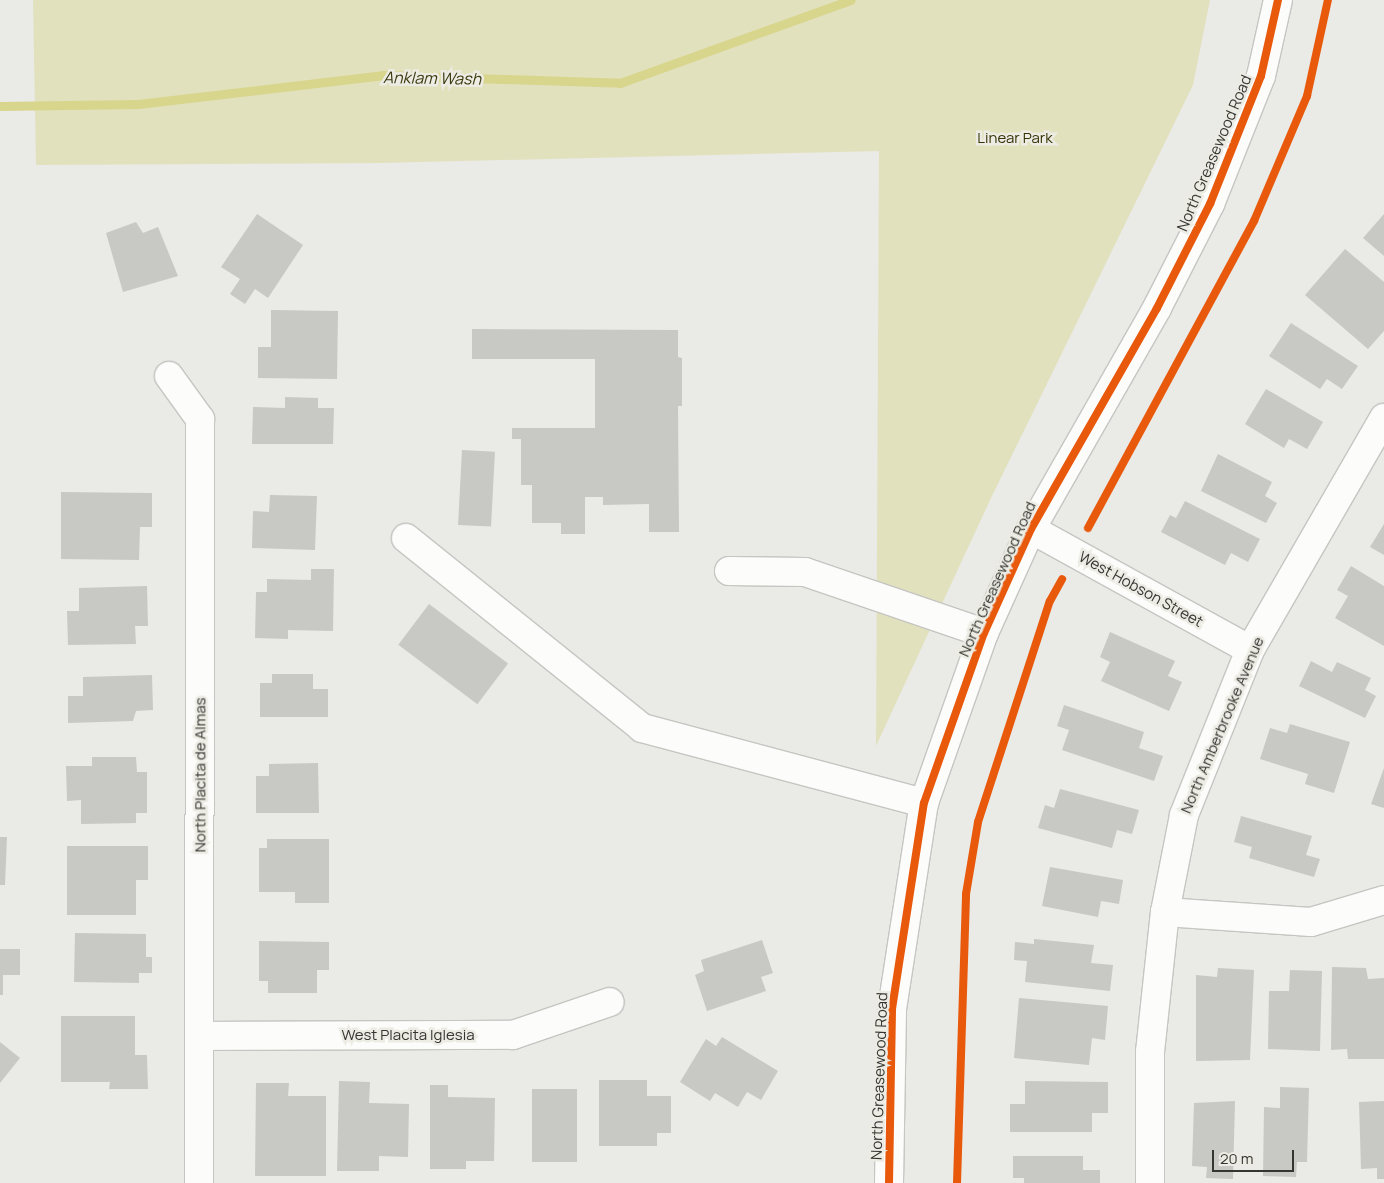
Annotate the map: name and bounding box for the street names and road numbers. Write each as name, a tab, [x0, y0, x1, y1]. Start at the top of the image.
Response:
street label: North Greasewood Road	[1173, 72, 1255, 234]
street label: North Greasewood Road	[955, 499, 1039, 659]
street label: West Hobson Street	[1076, 547, 1206, 631]
street label: North Amberbrooke Avenue	[1177, 634, 1267, 816]
street label: North Placita de Almas	[191, 698, 209, 852]
street label: North Greasewood Road	[867, 992, 891, 1160]
street label: West Placita Iglesia	[342, 1026, 474, 1044]

